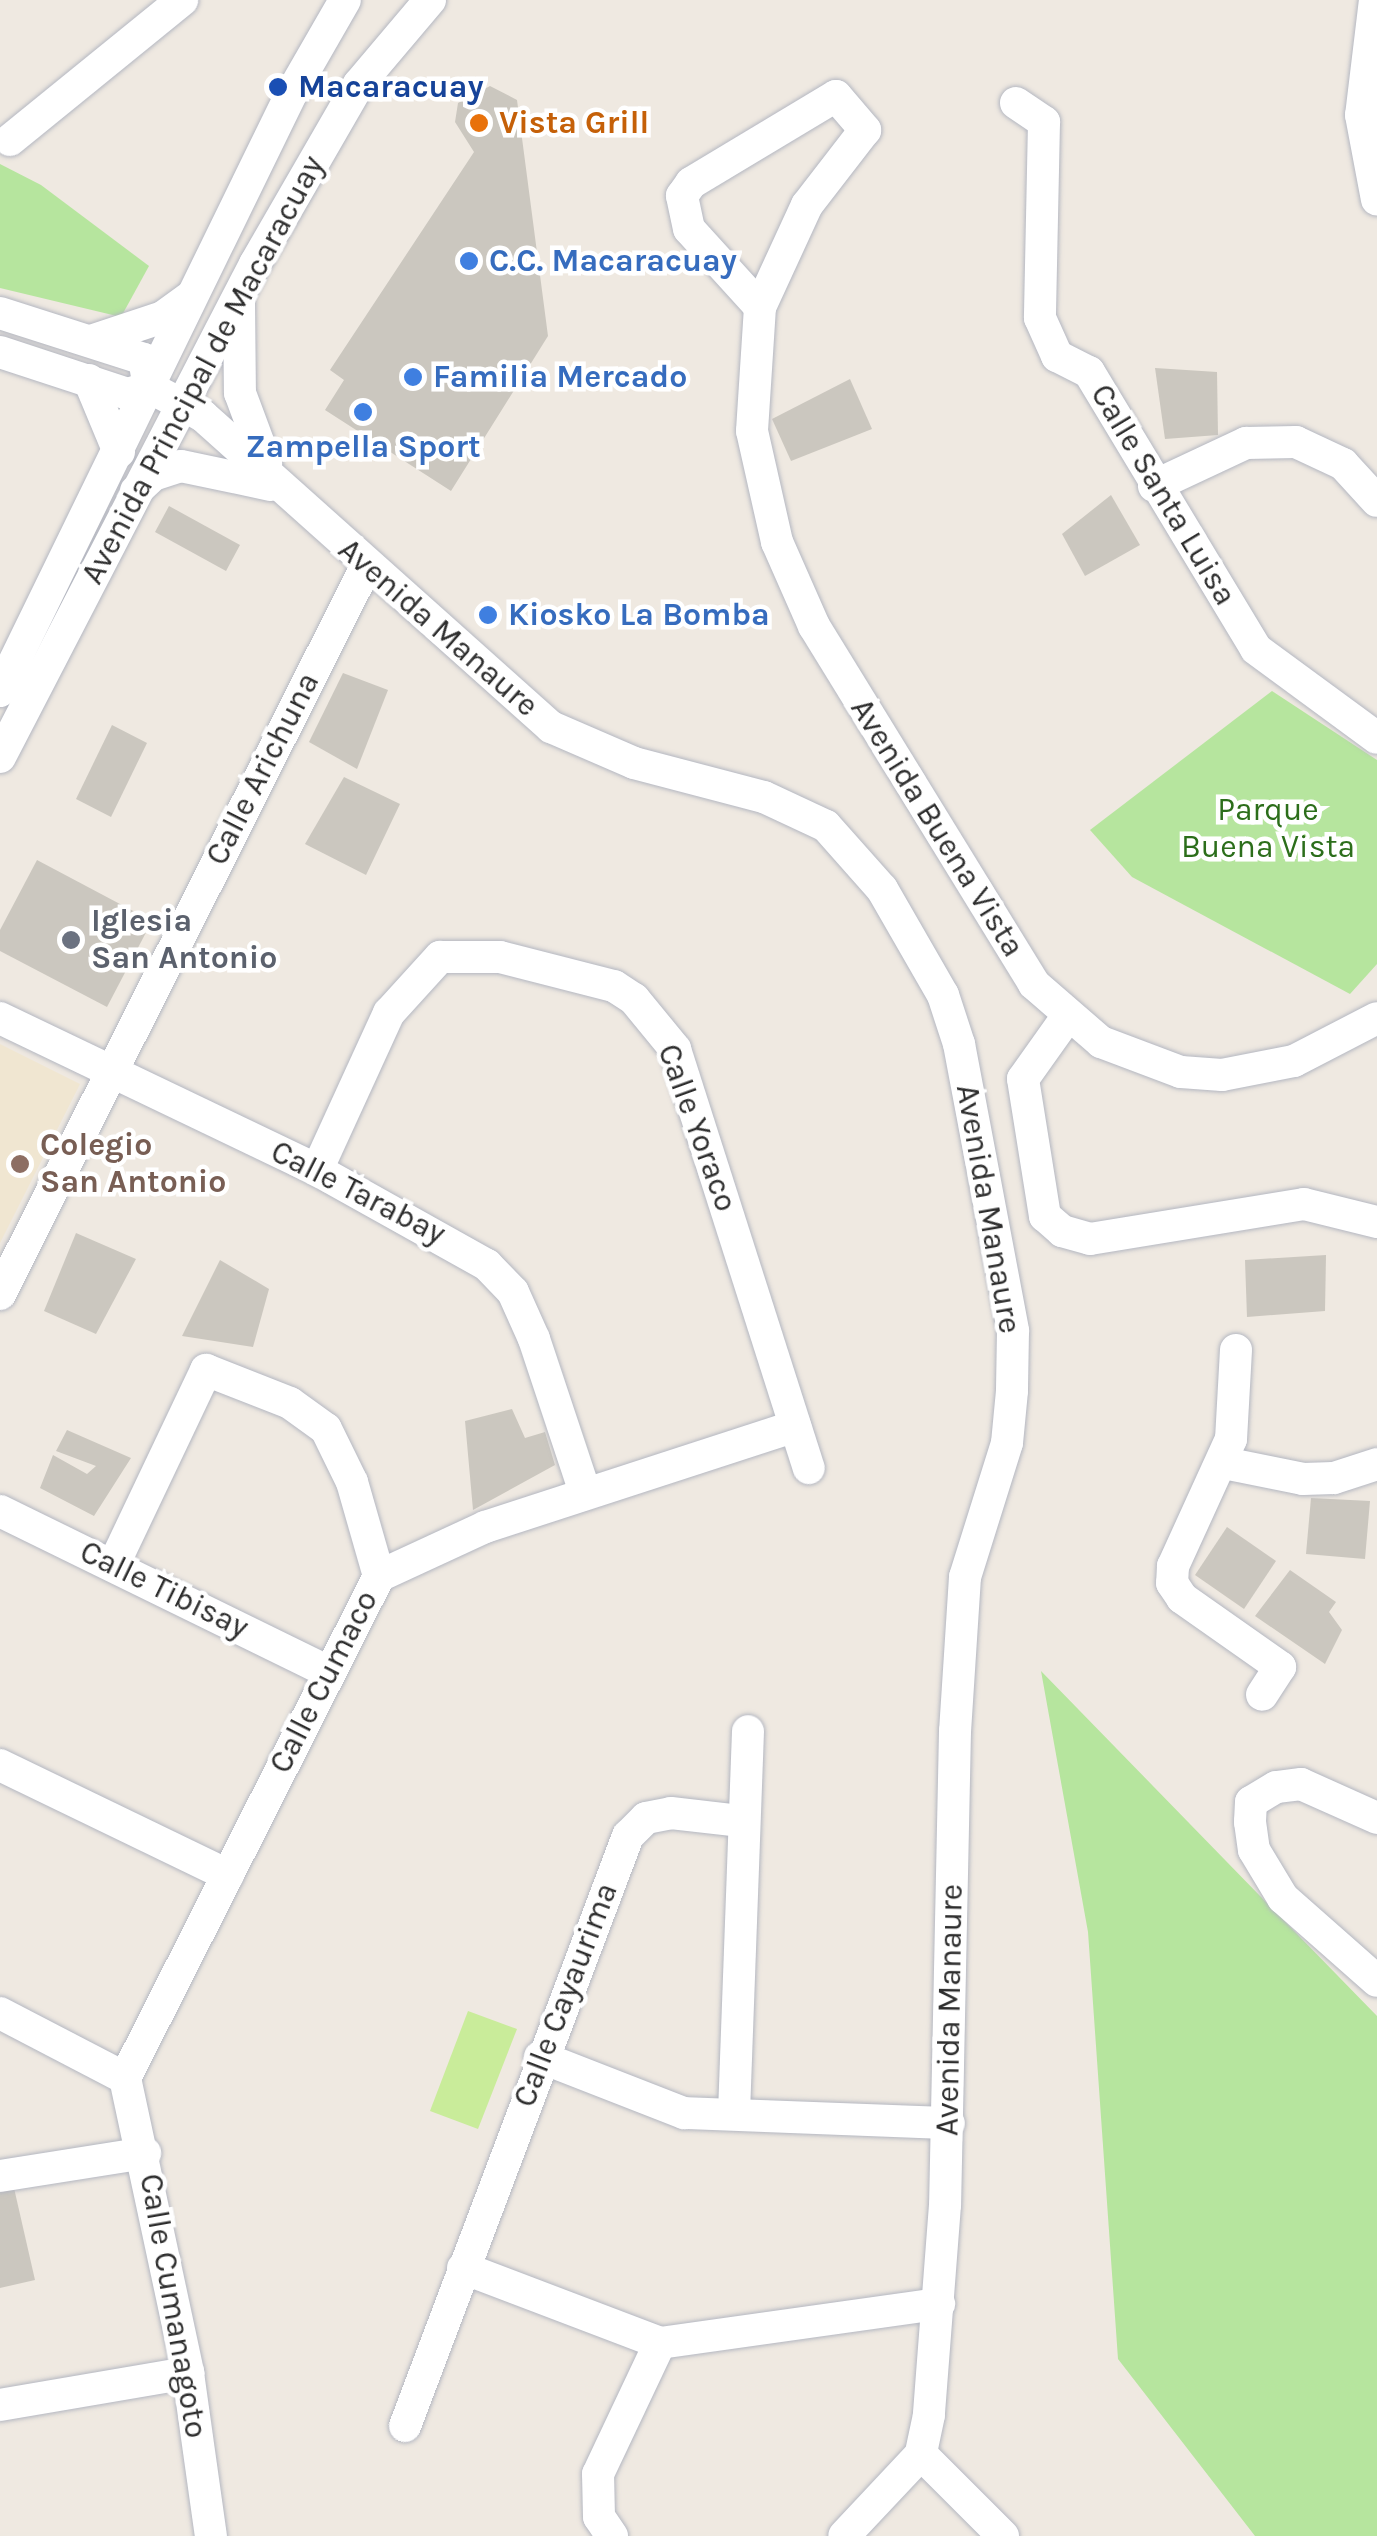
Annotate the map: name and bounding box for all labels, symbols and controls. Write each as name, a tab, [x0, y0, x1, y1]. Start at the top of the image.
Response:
place label: Macaracuay	[298, 68, 483, 106]
marker: Macaracuay	[267, 76, 289, 98]
place label: Vista Grill	[499, 104, 649, 142]
marker: Vista Grill	[468, 112, 490, 134]
street label: Avenida Principal de Macaracuay	[73, 149, 333, 591]
place label: C.C. Macaracuay	[489, 242, 737, 280]
marker: C.C. Macaracuay	[458, 250, 480, 272]
place label: Familia Mercado	[433, 358, 687, 396]
marker: Familia Mercado	[402, 366, 424, 388]
street label: Calle Santa Luisa	[1082, 378, 1244, 612]
marker: Zampella Sport	[352, 401, 374, 423]
place label: Zampella Sport	[245, 428, 481, 466]
street label: Avenida Manaure	[330, 531, 546, 725]
place label: Kiosko La Bomba	[508, 596, 770, 634]
marker: Kiosko La Bomba	[477, 604, 499, 626]
street label: Calle Arichuna	[198, 666, 328, 872]
street label: Avenida Buena Vista	[842, 692, 1032, 964]
park label: Parque Buena Vista	[1181, 792, 1355, 867]
place label: Iglesia San Antonio	[91, 903, 277, 978]
marker: Iglesia San Antonio	[60, 929, 82, 951]
street label: Calle Yoraco	[649, 1039, 745, 1217]
street label: Avenida Manaure	[947, 1081, 1029, 1337]
place label: Colegio San Antonio	[40, 1127, 226, 1202]
street label: Calle Tarabay	[264, 1133, 452, 1253]
marker: Colegio San Antonio	[9, 1153, 31, 1175]
street label: Calle Tibisay	[74, 1533, 254, 1647]
street label: Calle Cumaco	[262, 1584, 386, 1780]
street label: Calle Cayaurima	[506, 1878, 626, 2112]
street label: Avenida Manaure	[929, 1884, 971, 2136]
street label: Calle Cumanagoto	[131, 2171, 215, 2441]

